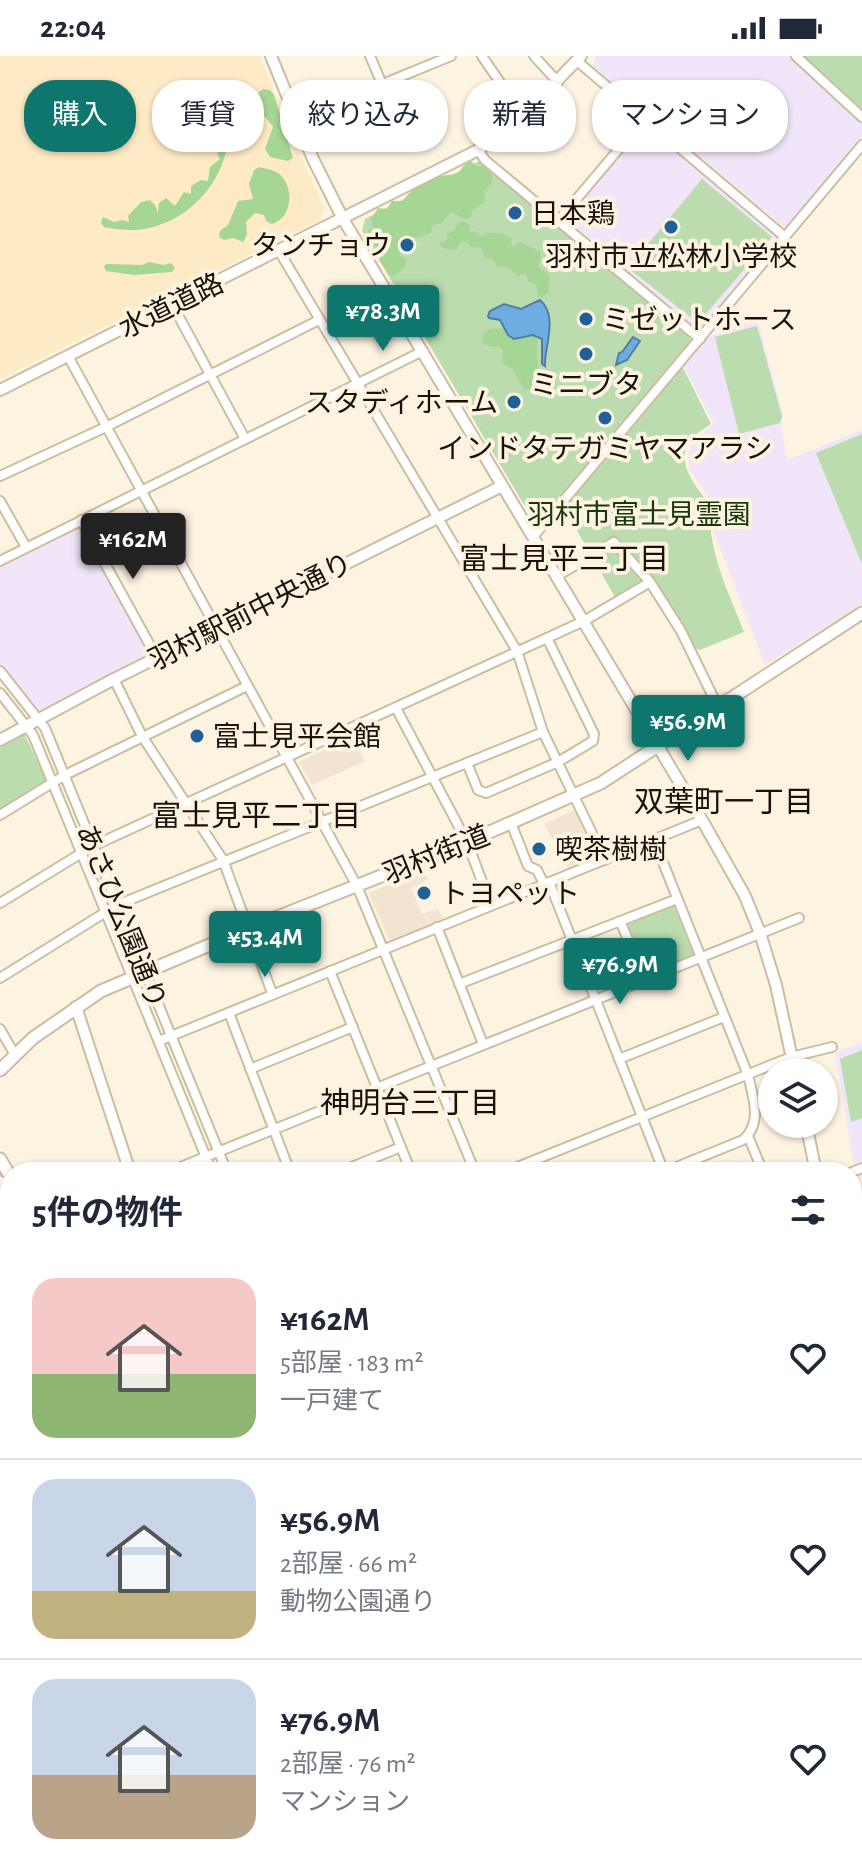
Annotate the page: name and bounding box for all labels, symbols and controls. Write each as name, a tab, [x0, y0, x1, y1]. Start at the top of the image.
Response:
text: 22:04	[40, 13, 106, 43]
chip: 購入	[24, 80, 136, 152]
chip: 賃貸	[152, 80, 264, 152]
chip: 絞り込み	[280, 80, 448, 152]
chip: 新着	[464, 80, 576, 152]
chip: マンション	[592, 80, 788, 152]
place label: 日本鶏	[531, 199, 615, 229]
marker: 日本鶏	[506, 204, 524, 222]
marker: 羽村市立松林小学校	[662, 218, 680, 236]
place label: タンチョウ	[251, 232, 391, 261]
marker: タンチョウ	[398, 236, 416, 254]
place label: 羽村市立松林小学校	[545, 242, 797, 272]
street label: 水道道路	[115, 268, 228, 344]
pin: ¥78.3M	[318, 285, 448, 353]
text: ¥78.3M	[345, 298, 421, 324]
place label: ミゼットホース	[602, 305, 797, 335]
marker: ミゼットホース	[577, 310, 595, 328]
marker: ミニブタ	[577, 345, 595, 363]
place label: ミニブタ	[530, 370, 642, 400]
place label: スタディホーム	[305, 388, 498, 418]
marker: スタディホーム	[505, 393, 523, 411]
marker: インドタテガミヤマアラシ	[596, 409, 614, 427]
place label: インドタテガミヤマアラシ	[437, 435, 773, 464]
park label: 羽村市富士見霊園	[527, 500, 751, 530]
pin: ¥162M	[77, 513, 189, 581]
text: ¥162M	[99, 526, 167, 552]
district label: 富士見平三丁目	[459, 543, 669, 575]
street label: 羽村駅前中央通り	[144, 548, 357, 676]
pin: ¥56.9M	[623, 695, 753, 763]
text: ¥56.9M	[650, 708, 726, 734]
place label: 富士見平会館	[213, 722, 381, 752]
marker: 富士見平会館	[188, 727, 206, 745]
district label: 双葉町一丁目	[634, 786, 814, 818]
district label: 富士見平二丁目	[151, 800, 361, 832]
street label: あさひ公園通り	[70, 820, 172, 1013]
street label: 羽村街道	[379, 820, 494, 890]
place label: 喫茶樹樹	[555, 835, 667, 865]
marker: 喫茶樹樹	[530, 840, 548, 858]
place label: トヨペット	[440, 881, 580, 909]
marker: トヨペット	[415, 884, 433, 902]
pin: ¥53.4M	[200, 911, 330, 979]
text: ¥53.4M	[227, 924, 303, 950]
pin: ¥76.9M	[555, 938, 685, 1006]
text: ¥76.9M	[582, 951, 658, 977]
map controls	[758, 1058, 838, 1138]
button: layers	[758, 1058, 838, 1138]
district label: 神明台三丁目	[320, 1087, 500, 1119]
icon: filters	[786, 1188, 830, 1232]
text: 5件の物件	[32, 1197, 183, 1231]
text: ¥162M	[280, 1303, 370, 1337]
icon: home	[96, 1310, 192, 1406]
icon: heart	[786, 1336, 830, 1380]
text: 5部屋 · 183 m²	[280, 1350, 424, 1376]
text: 一戸建て	[280, 1388, 384, 1414]
text: ¥56.9M	[280, 1504, 380, 1538]
icon: home	[96, 1511, 192, 1607]
icon: heart	[786, 1537, 830, 1581]
text: 2部屋 · 66 m²	[280, 1551, 417, 1577]
text: 動物公園通り	[280, 1589, 436, 1615]
text: ¥76.9M	[280, 1704, 380, 1738]
icon: home	[96, 1711, 192, 1807]
icon: heart	[786, 1737, 830, 1781]
text: 2部屋 · 76 m²	[280, 1751, 416, 1777]
text: マンション	[280, 1789, 410, 1815]

